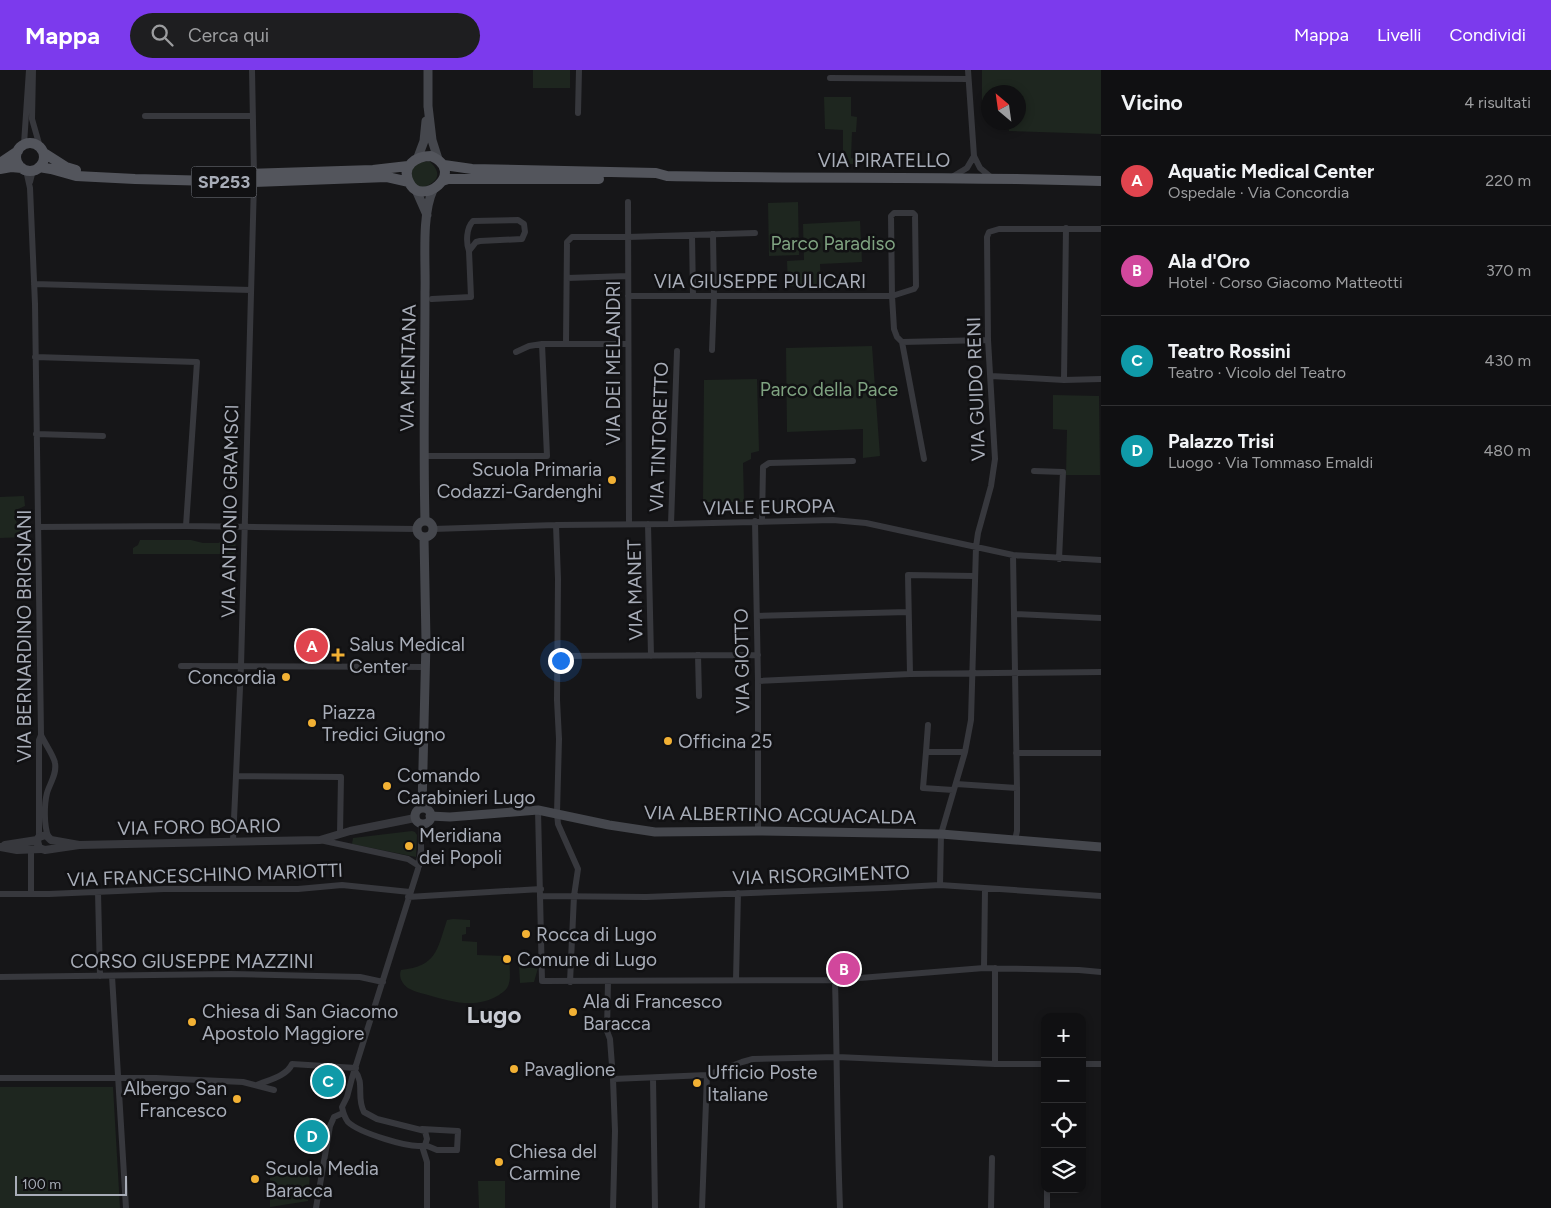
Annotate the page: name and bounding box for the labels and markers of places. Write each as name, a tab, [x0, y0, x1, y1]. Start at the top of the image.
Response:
place label: Scuola Primaria Codazzi-Gardenghi	[437, 458, 602, 503]
marker: Scuola Primaria Codazzi-Gardenghi	[606, 474, 618, 486]
pin: A	[296, 627, 328, 665]
place label: Salus Medical Center	[349, 633, 465, 678]
marker: Salus Medical Center	[331, 648, 345, 662]
place label: Concordia	[188, 666, 276, 689]
marker: Concordia	[280, 671, 292, 683]
place label: Piazza Tredici Giugno	[322, 701, 446, 746]
marker: Piazza Tredici Giugno	[306, 717, 318, 729]
place label: Officina 25	[678, 730, 772, 753]
marker: Officina 25	[662, 735, 674, 747]
place label: Comando Carabinieri Lugo	[397, 764, 536, 809]
marker: Comando Carabinieri Lugo	[381, 780, 393, 792]
place label: Meridiana dei Popoli	[419, 824, 502, 869]
marker: Meridiana dei Popoli	[403, 840, 415, 852]
place label: Rocca di Lugo	[536, 923, 657, 946]
marker: Rocca di Lugo	[520, 928, 532, 940]
place label: Comune di Lugo	[517, 948, 657, 971]
pin: B	[828, 950, 860, 988]
marker: Comune di Lugo	[501, 953, 513, 965]
place label: Ala di Francesco Baracca	[583, 990, 722, 1035]
place label: Chiesa di San Giacomo Apostolo Maggiore	[202, 1000, 398, 1045]
marker: Ala di Francesco Baracca	[567, 1006, 579, 1018]
marker: Chiesa di San Giacomo Apostolo Maggiore	[186, 1016, 198, 1028]
place label: Pavaglione	[524, 1058, 615, 1081]
place label: Ufficio Poste Italiane	[707, 1061, 817, 1106]
pin: C	[312, 1062, 344, 1100]
marker: Pavaglione	[508, 1063, 520, 1075]
place label: Albergo San Francesco	[123, 1077, 227, 1122]
marker: Ufficio Poste Italiane	[691, 1077, 703, 1089]
marker: Albergo San Francesco	[231, 1093, 243, 1105]
pin: D	[296, 1117, 328, 1155]
place label: Chiesa del Carmine	[509, 1140, 597, 1185]
marker: Chiesa del Carmine	[493, 1156, 505, 1168]
place label: Scuola Media Baracca	[265, 1157, 379, 1202]
marker: Scuola Media Baracca	[249, 1173, 261, 1185]

